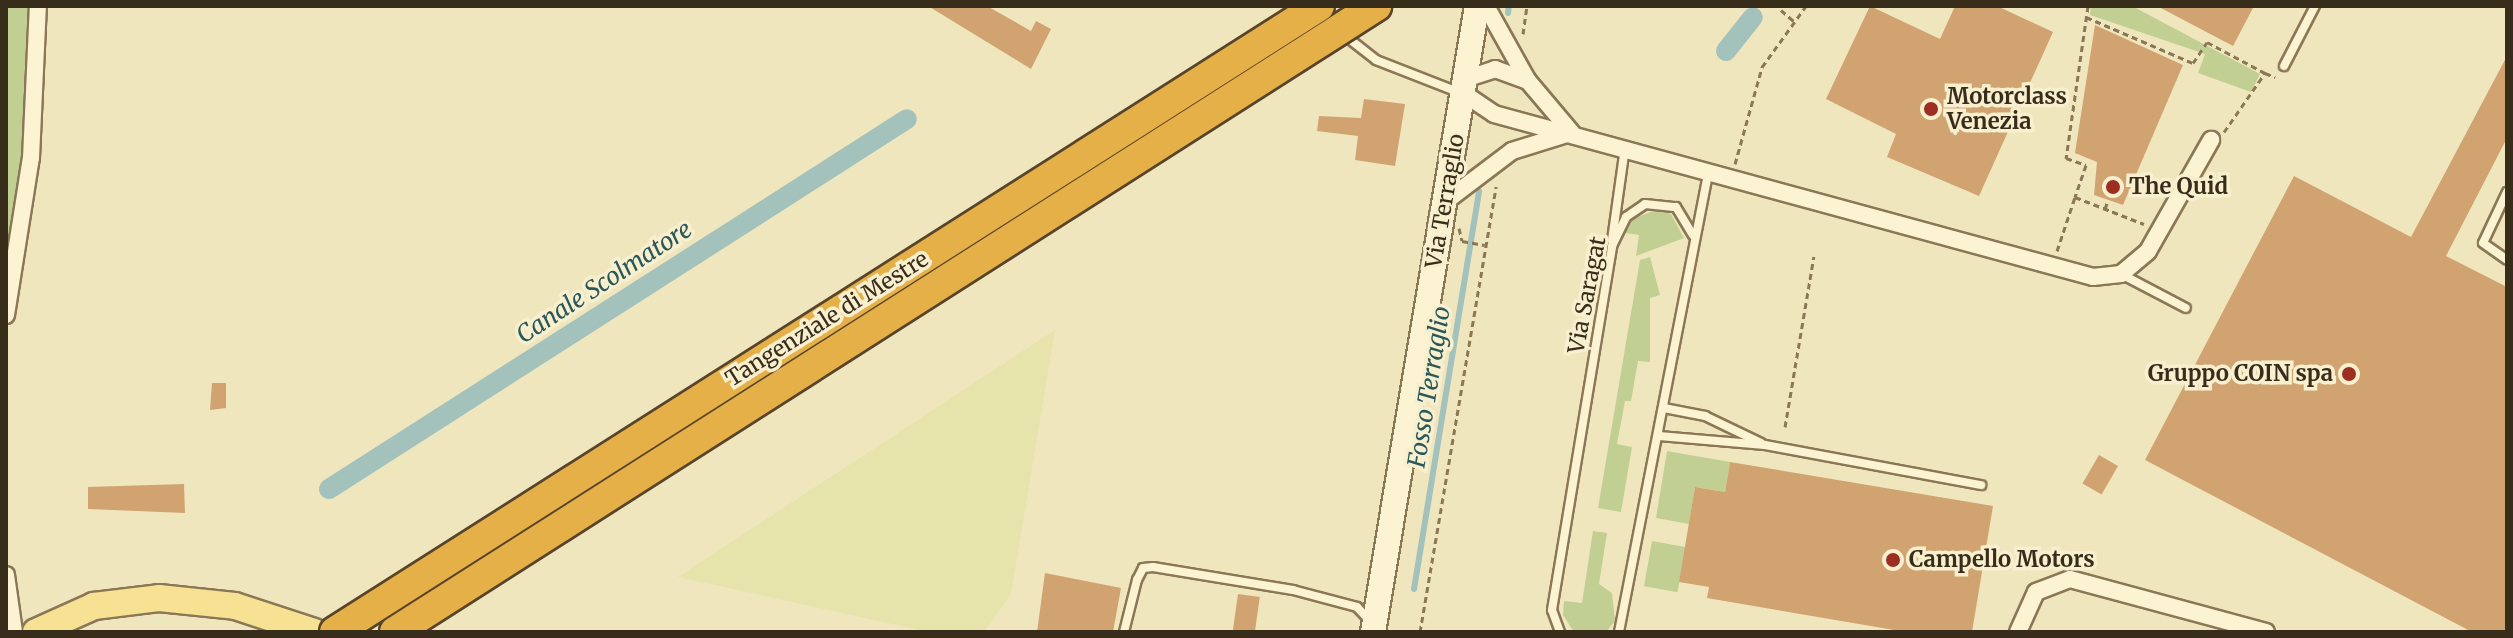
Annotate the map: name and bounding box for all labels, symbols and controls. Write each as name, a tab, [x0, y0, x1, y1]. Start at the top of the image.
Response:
place label: Motorclass Venezia	[1947, 83, 2067, 134]
marker: Motorclass Venezia	[1922, 100, 1940, 118]
street label: Via Terraglio	[1420, 132, 1470, 270]
place label: The Quid	[2129, 174, 2228, 200]
marker: The Quid	[2104, 178, 2122, 196]
water label: Canale Scolmatore	[511, 215, 697, 349]
street label: Via Saragat	[1563, 234, 1611, 356]
street label: Tangenziale di Mestre	[721, 246, 933, 392]
water label: Fosso Terraglio	[1402, 304, 1456, 470]
place label: Gruppo COIN spa	[2148, 361, 2333, 387]
marker: Gruppo COIN spa	[2340, 365, 2358, 383]
place label: Campello Motors	[1909, 547, 2095, 573]
marker: Campello Motors	[1884, 551, 1902, 569]

